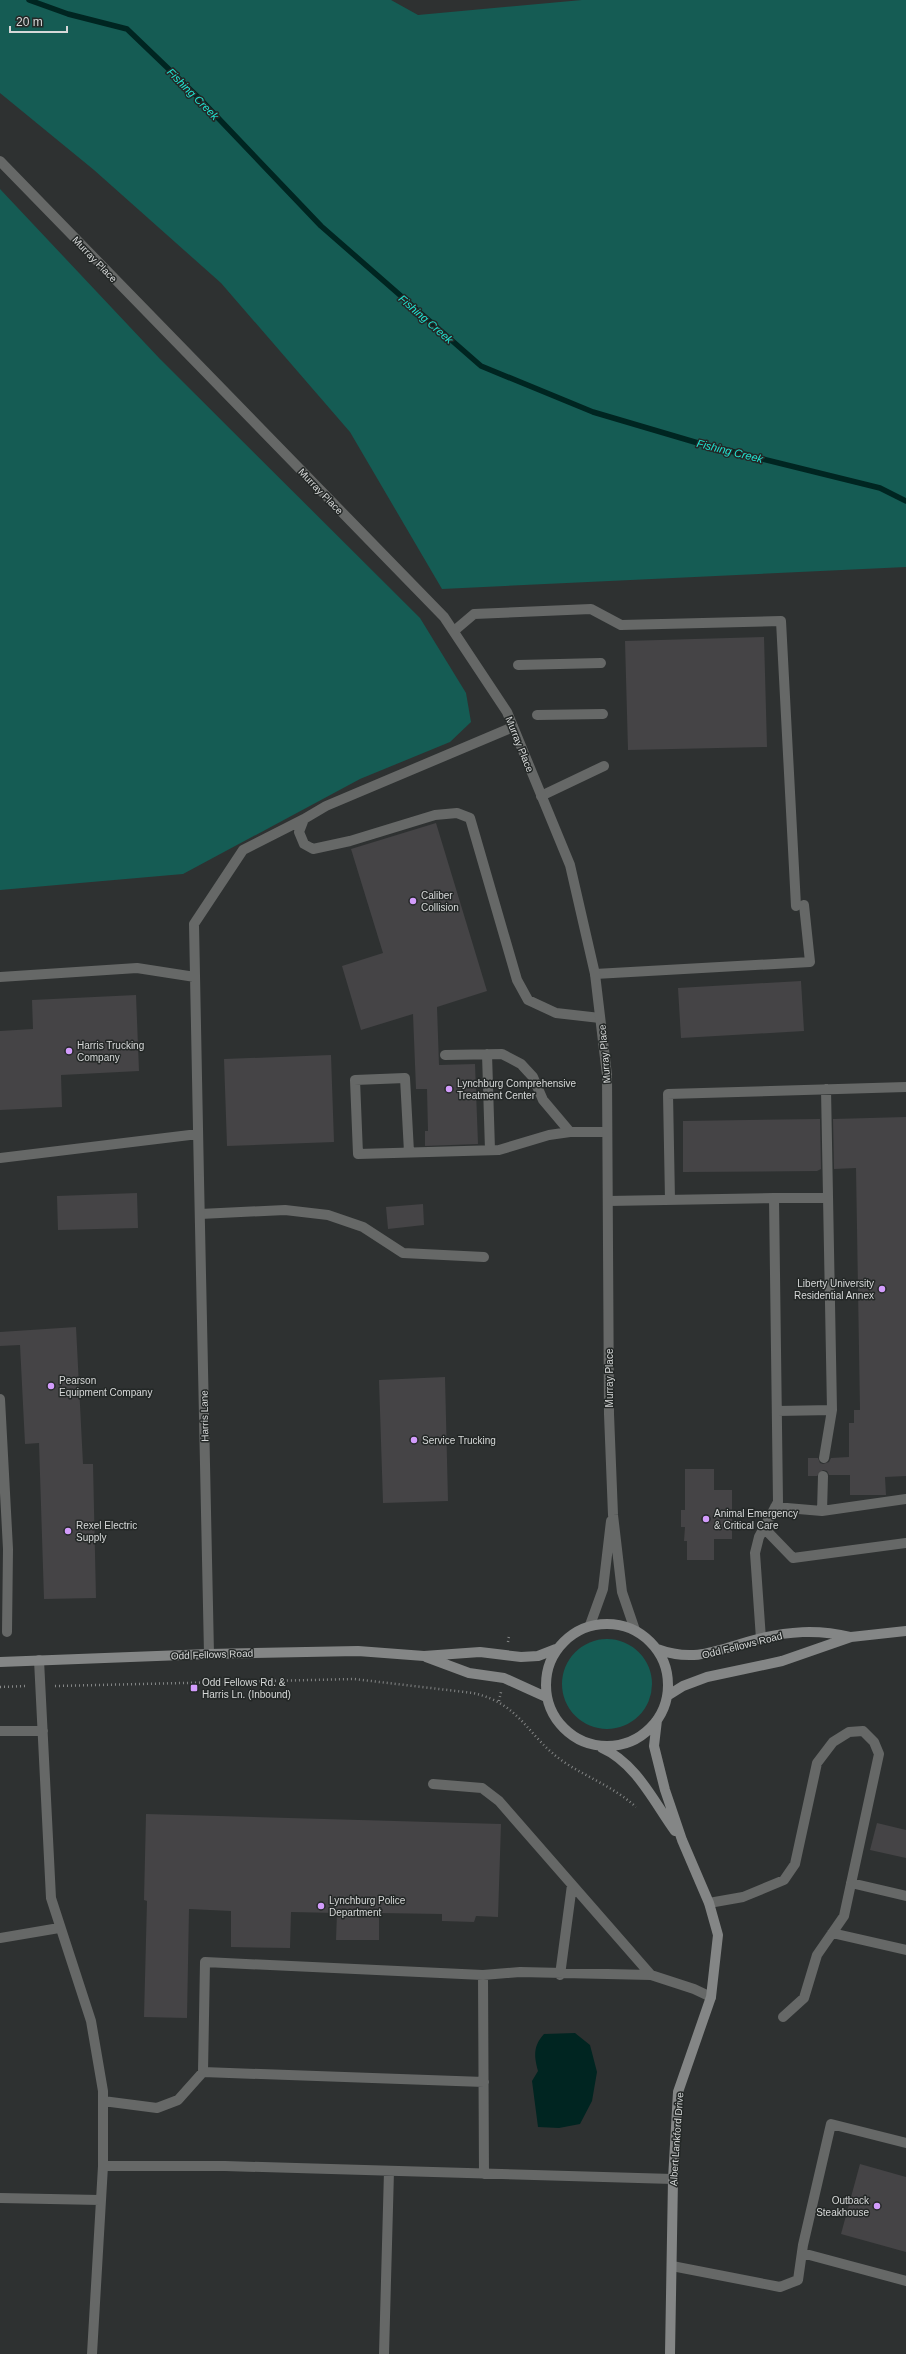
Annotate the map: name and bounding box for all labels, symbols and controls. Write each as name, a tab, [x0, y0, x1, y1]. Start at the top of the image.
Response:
scale bar	[10, 8, 67, 34]
text: 20 m	[16, 15, 43, 29]
water label: Fishing Creek	[165, 66, 222, 123]
street label: Murray Place	[70, 234, 119, 285]
water label: Fishing Creek	[396, 292, 456, 346]
water label: Fishing Creek	[696, 437, 765, 465]
street label: Murray Place	[296, 466, 345, 517]
street label: Murray Place	[503, 715, 536, 774]
place label: Caliber Collision	[421, 890, 459, 913]
marker: Caliber Collision	[408, 896, 418, 906]
street label: Murray Place	[596, 1024, 613, 1084]
place label: Harris Trucking Company	[77, 1040, 144, 1063]
marker: Harris Trucking Company	[64, 1046, 74, 1056]
place label: Lynchburg Comprehensive Treatment Center	[457, 1078, 577, 1101]
marker: Lynchburg Comprehensive Treatment Center	[444, 1084, 454, 1094]
place label: Liberty University Residential Annex	[794, 1278, 874, 1301]
marker: Liberty University Residential Annex	[877, 1284, 887, 1294]
street label: Murray Place	[604, 1348, 615, 1407]
place label: Pearson Equipment Company	[59, 1375, 152, 1398]
marker: Pearson Equipment Company	[46, 1381, 56, 1391]
street label: Harris Lane	[199, 1390, 210, 1442]
marker: Service Trucking	[409, 1435, 419, 1445]
place label: Service Trucking	[422, 1435, 496, 1446]
place label: Animal Emergency & Critical Care	[714, 1508, 798, 1531]
marker: Animal Emergency & Critical Care	[701, 1514, 711, 1524]
place label: Rexel Electric Supply	[76, 1520, 137, 1543]
marker: Rexel Electric Supply	[63, 1526, 73, 1536]
street label: Odd Fellows Road	[701, 1630, 783, 1661]
street label: Odd Fellows Road	[171, 1648, 253, 1661]
place label: Odd Fellows Rd. & Harris Ln. (Inbound)	[202, 1677, 291, 1700]
marker: Odd Fellows Rd. & Harris Ln. (Inbound)	[189, 1683, 199, 1693]
place label: Lynchburg Police Department	[329, 1895, 406, 1918]
marker: Lynchburg Police Department	[316, 1901, 326, 1911]
street label: Albert Lankford Drive	[668, 2091, 685, 2186]
place label: Outback Steakhouse	[816, 2195, 870, 2218]
marker: Outback Steakhouse	[872, 2201, 882, 2211]

